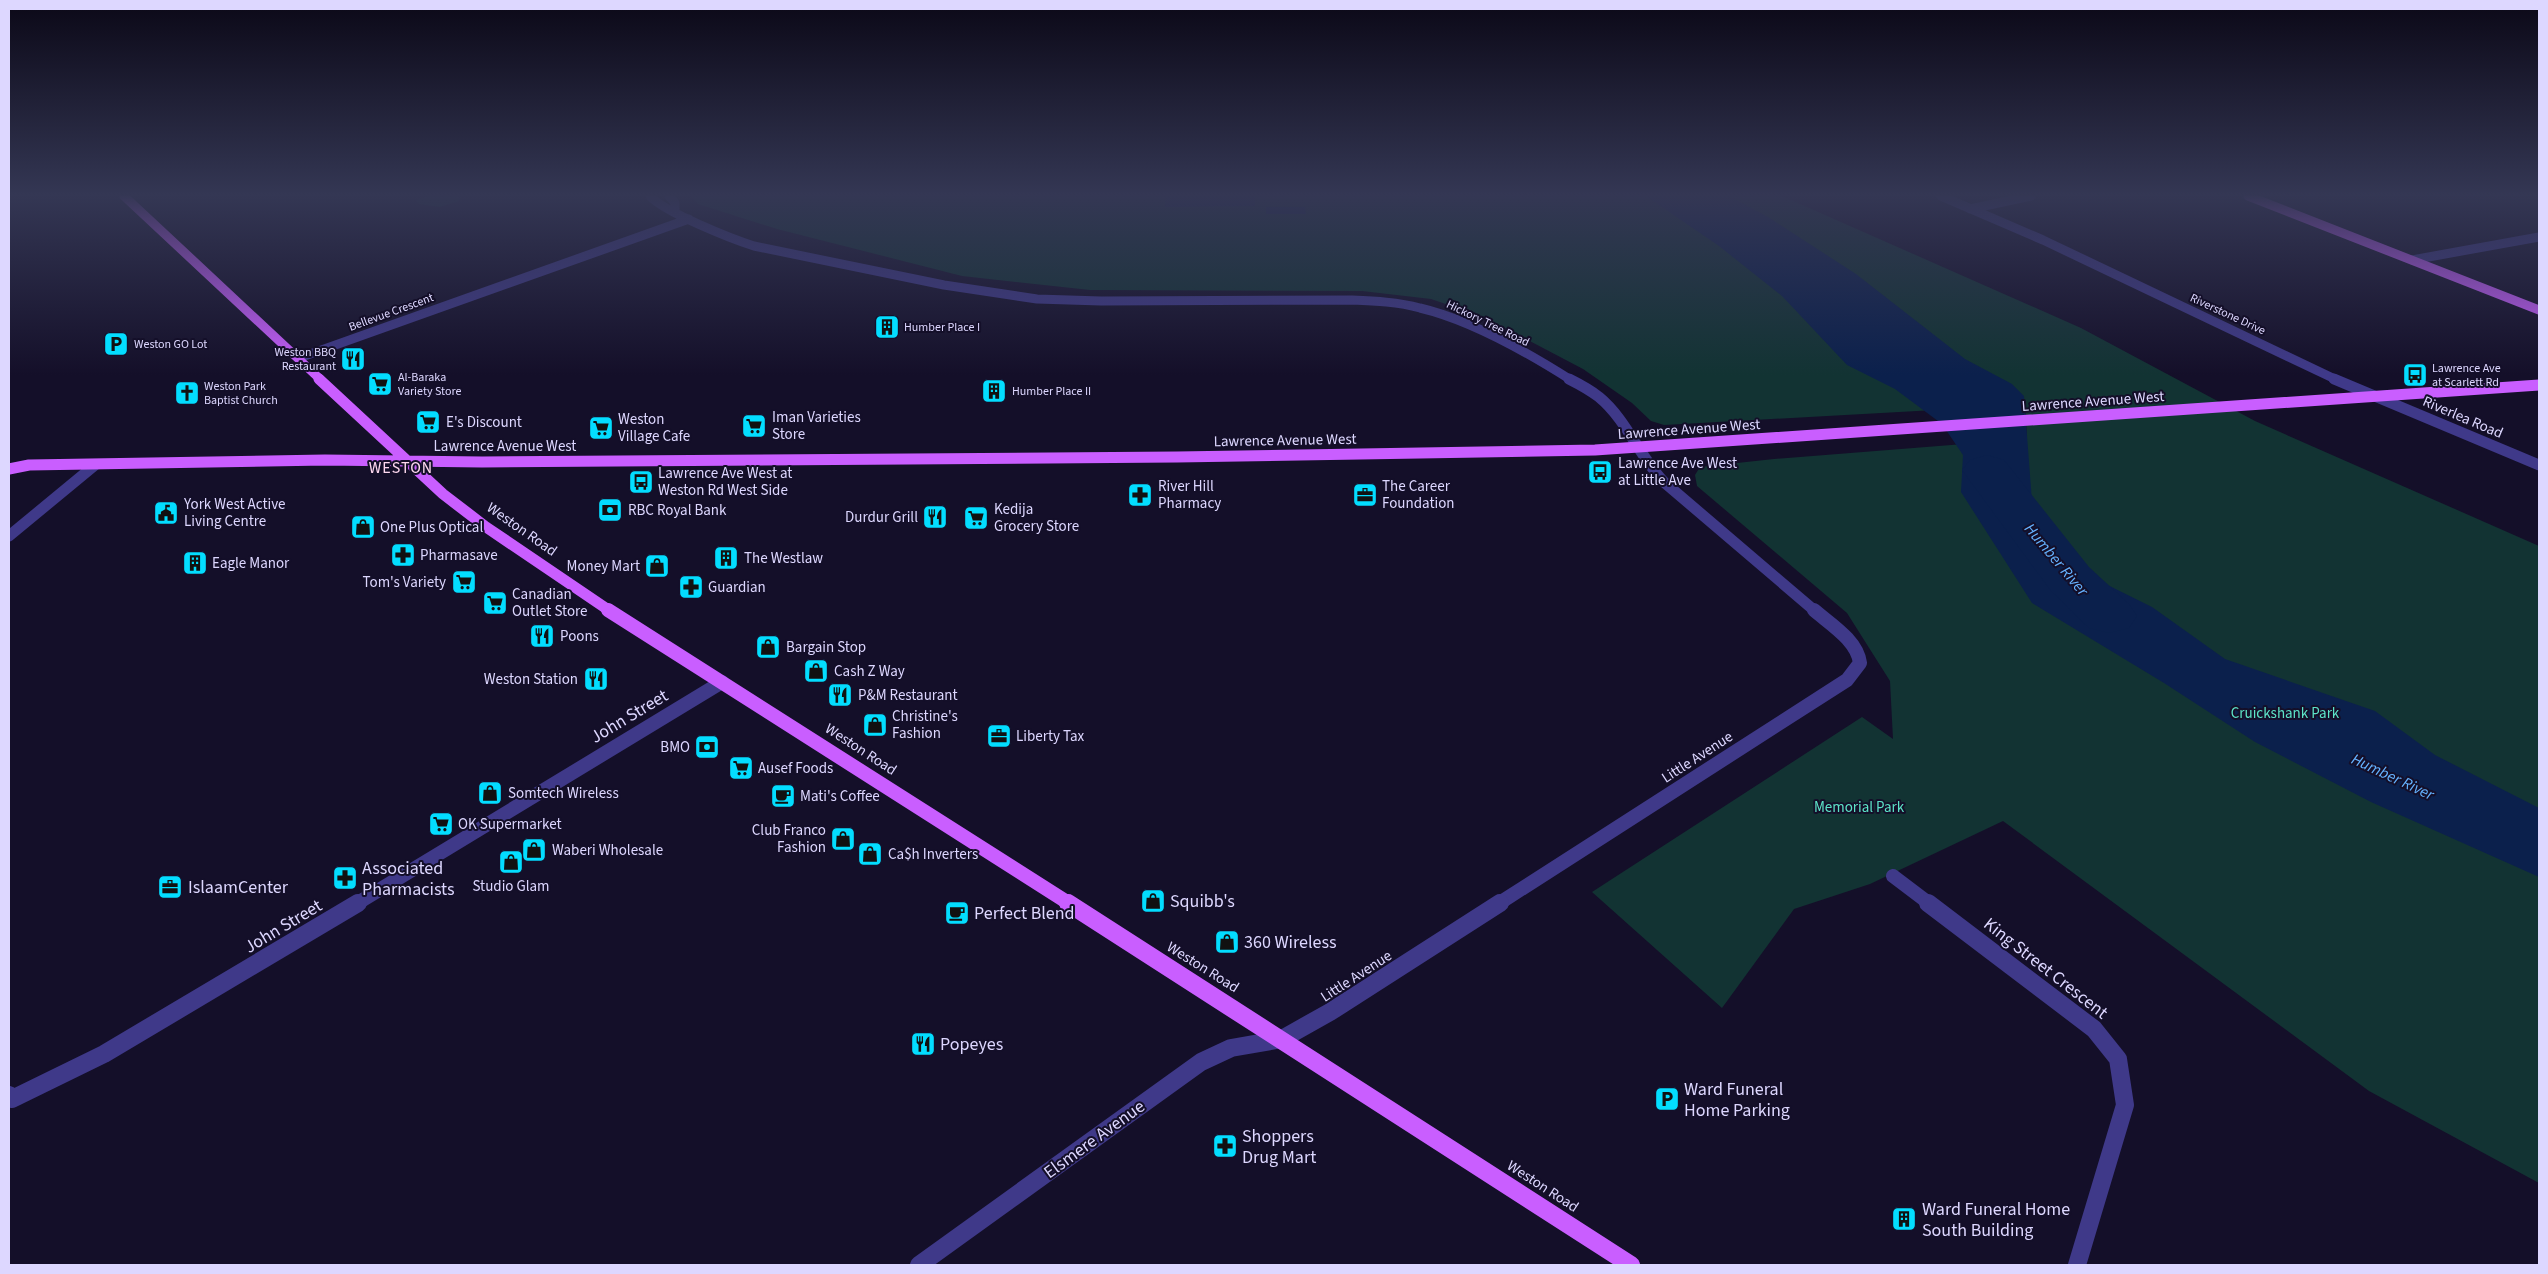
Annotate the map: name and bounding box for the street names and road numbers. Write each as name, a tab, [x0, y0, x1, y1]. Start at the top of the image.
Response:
street label: Bellevue Crescent	[346, 289, 436, 336]
street label: Riverstone Drive	[2187, 290, 2268, 339]
street label: Hickory Tree Road	[1443, 296, 1532, 351]
street label: Lawrence Avenue West	[2021, 386, 2165, 417]
street label: Riverlea Road	[2419, 391, 2506, 444]
street label: Lawrence Avenue West	[1617, 414, 1761, 445]
street label: Lawrence Avenue West	[1213, 429, 1357, 452]
street label: Lawrence Avenue West	[434, 436, 576, 457]
street label: Weston Road	[482, 497, 561, 561]
street label: John Street	[586, 683, 673, 749]
street label: Weston Road	[821, 718, 901, 780]
street label: Little Avenue	[1657, 726, 1737, 788]
street label: John Street	[240, 893, 327, 959]
street label: King Street Crescent	[1978, 912, 2113, 1025]
street label: Weston Road	[1163, 937, 1243, 998]
street label: Little Avenue	[1316, 945, 1396, 1007]
street label: Elsmere Avenue	[1039, 1094, 1150, 1185]
street label: Weston Road	[1503, 1155, 1583, 1217]

